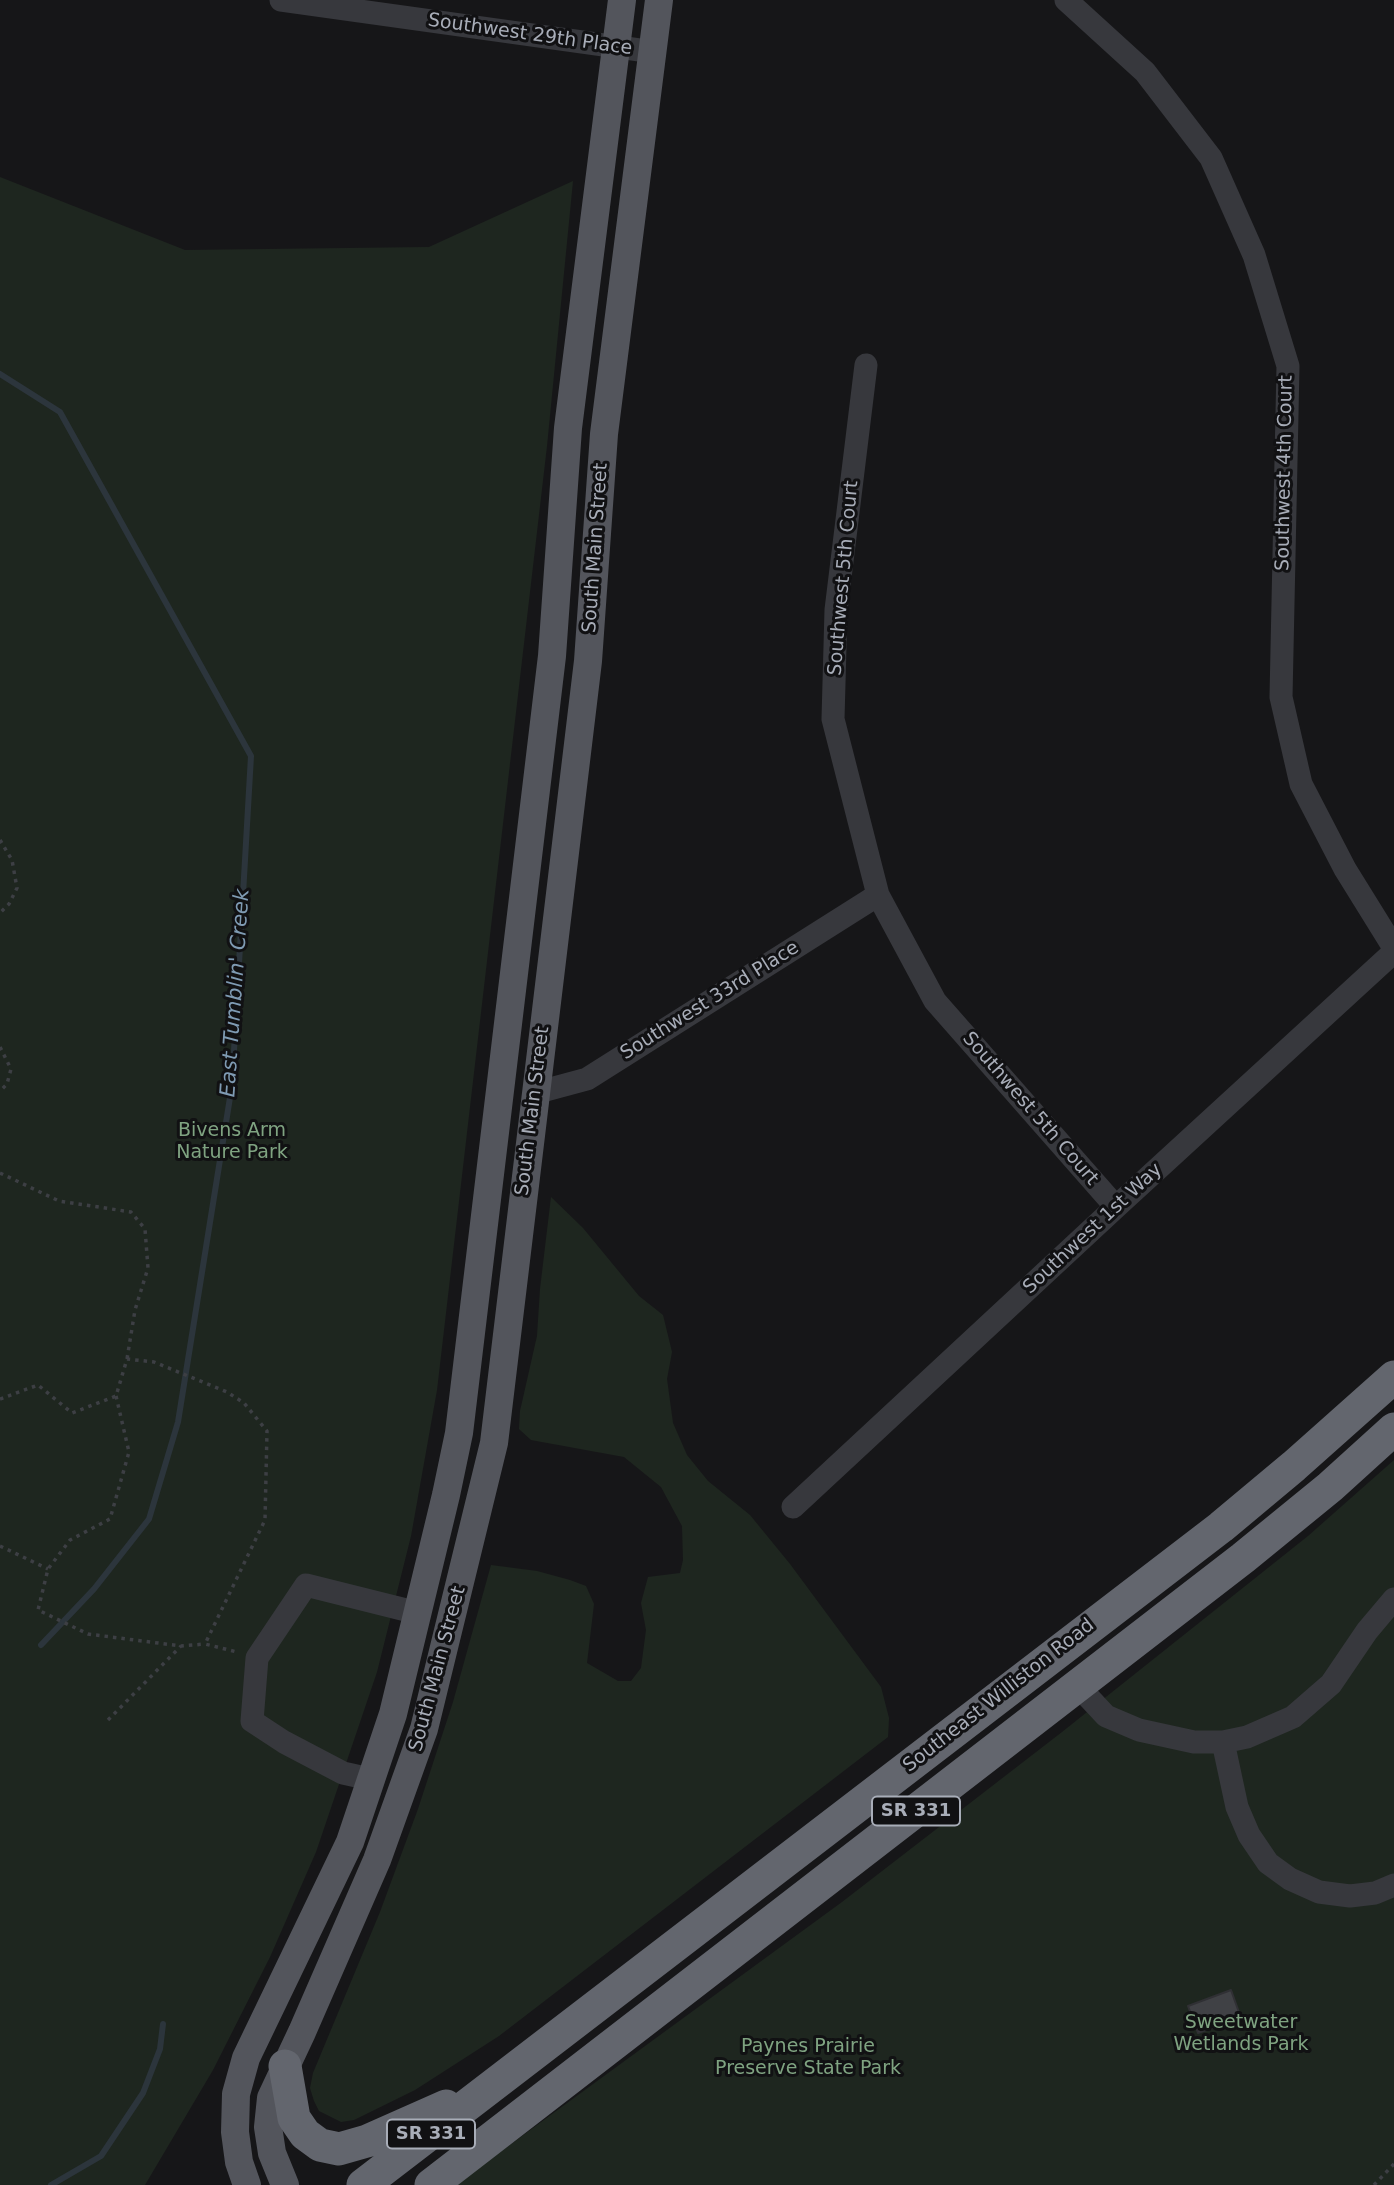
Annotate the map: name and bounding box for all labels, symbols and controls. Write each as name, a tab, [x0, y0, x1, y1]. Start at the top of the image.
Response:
street label: Southwest 29th Place	[426, 9, 634, 61]
street label: Southwest 4th Court	[1272, 375, 1298, 571]
street label: South Main Street	[579, 462, 613, 634]
street label: Southwest 5th Court	[824, 480, 864, 676]
water label: East Tumblin' Creek	[216, 888, 256, 1098]
street label: Southwest 33rd Place	[617, 937, 803, 1065]
street label: South Main Street	[511, 1025, 555, 1197]
street label: Southwest 5th Court	[957, 1028, 1103, 1190]
park label: Bivens Arm Nature Park	[176, 1120, 288, 1164]
street label: Southwest 1st Way	[1019, 1159, 1167, 1299]
street label: South Main Street	[405, 1584, 471, 1754]
street label: Southeast Williston Road	[899, 1614, 1099, 1778]
road number: SR 331	[872, 1797, 960, 1826]
park label: Sweetwater Wetlands Park	[1174, 2012, 1308, 2056]
park label: Paynes Prairie Preserve State Park	[715, 2036, 901, 2080]
road number: SR 331	[387, 2120, 475, 2148]

